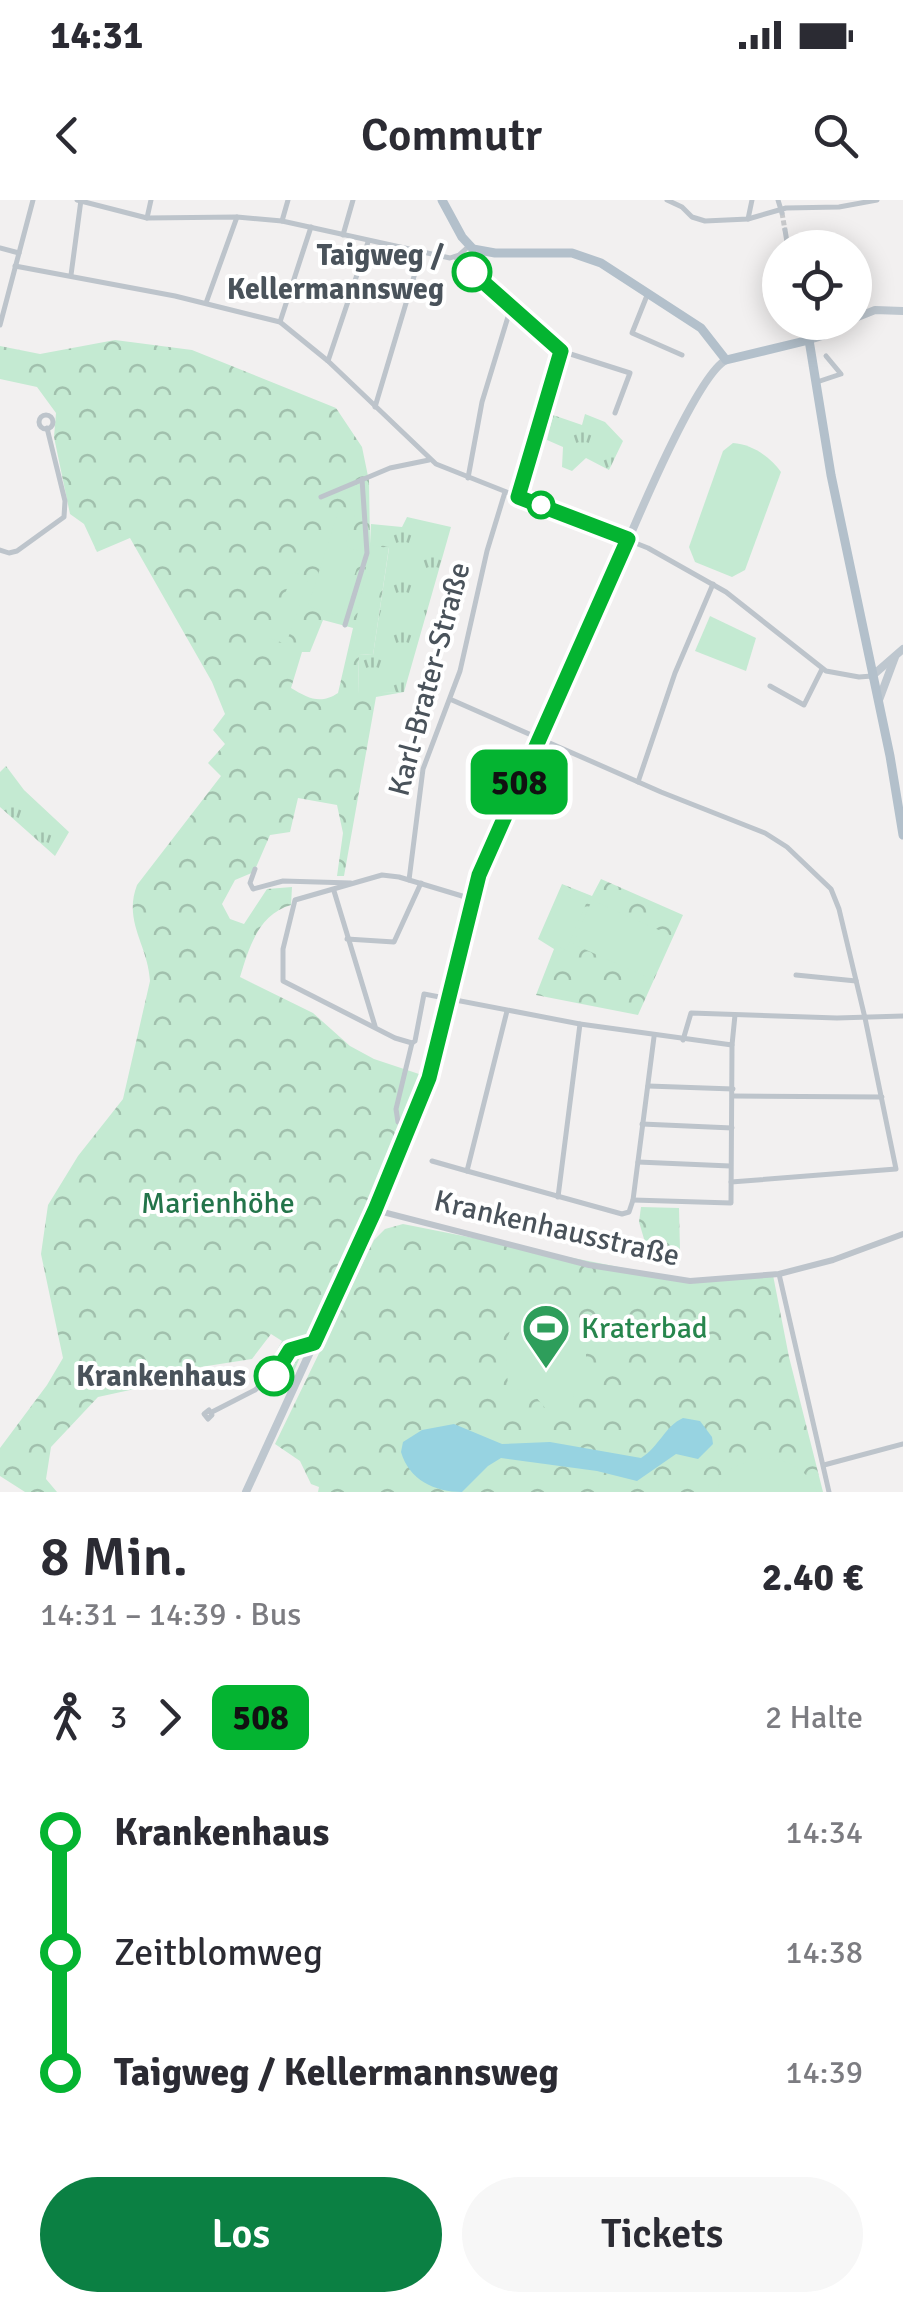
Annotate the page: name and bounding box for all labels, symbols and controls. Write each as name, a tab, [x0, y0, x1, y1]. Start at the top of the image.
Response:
text: 14:31	[50, 12, 143, 59]
icon: back	[40, 108, 95, 163]
text: Commutr	[361, 108, 542, 163]
icon: search	[808, 108, 863, 163]
map controls	[762, 230, 872, 340]
button: locate	[762, 230, 872, 340]
place label: Taigweg / Kellermannsweg	[227, 237, 444, 308]
marker: Taigweg / Kellermannsweg	[453, 253, 491, 291]
unlabelled marker	[528, 492, 554, 518]
street label: Karl-Brater-Straße	[381, 558, 478, 800]
line badge: 508	[462, 750, 576, 814]
text: 508	[491, 761, 547, 804]
street label: Krankenhausstraße	[431, 1182, 683, 1275]
park label: Marienhöhe	[141, 1185, 295, 1222]
sports icon: Kraterbad	[520, 1302, 572, 1370]
place label: Kraterbad	[581, 1310, 708, 1347]
marker: Krankenhaus	[255, 1357, 293, 1395]
place label: Krankenhaus	[76, 1358, 246, 1395]
text: 8 Min.	[40, 1523, 188, 1591]
text: 2.40 €	[762, 1554, 863, 1601]
text: 14:31 – 14:39 · Bus	[40, 1595, 301, 1634]
icon: walk	[40, 1690, 95, 1745]
icon: forward	[142, 1690, 197, 1745]
text: 508	[232, 1696, 289, 1739]
text: 3	[110, 1698, 127, 1737]
text: 2 Halte	[765, 1698, 863, 1737]
text: Krankenhaus	[114, 1809, 329, 1856]
text: 14:34	[785, 1813, 863, 1852]
text: Zeitblomweg	[114, 1929, 323, 1976]
text: 14:38	[785, 1933, 863, 1972]
text: Taigweg / Kellermannsweg	[114, 2049, 559, 2096]
text: 14:39	[785, 2053, 863, 2092]
button: Los	[40, 2177, 442, 2292]
button: Tickets	[462, 2177, 863, 2292]

